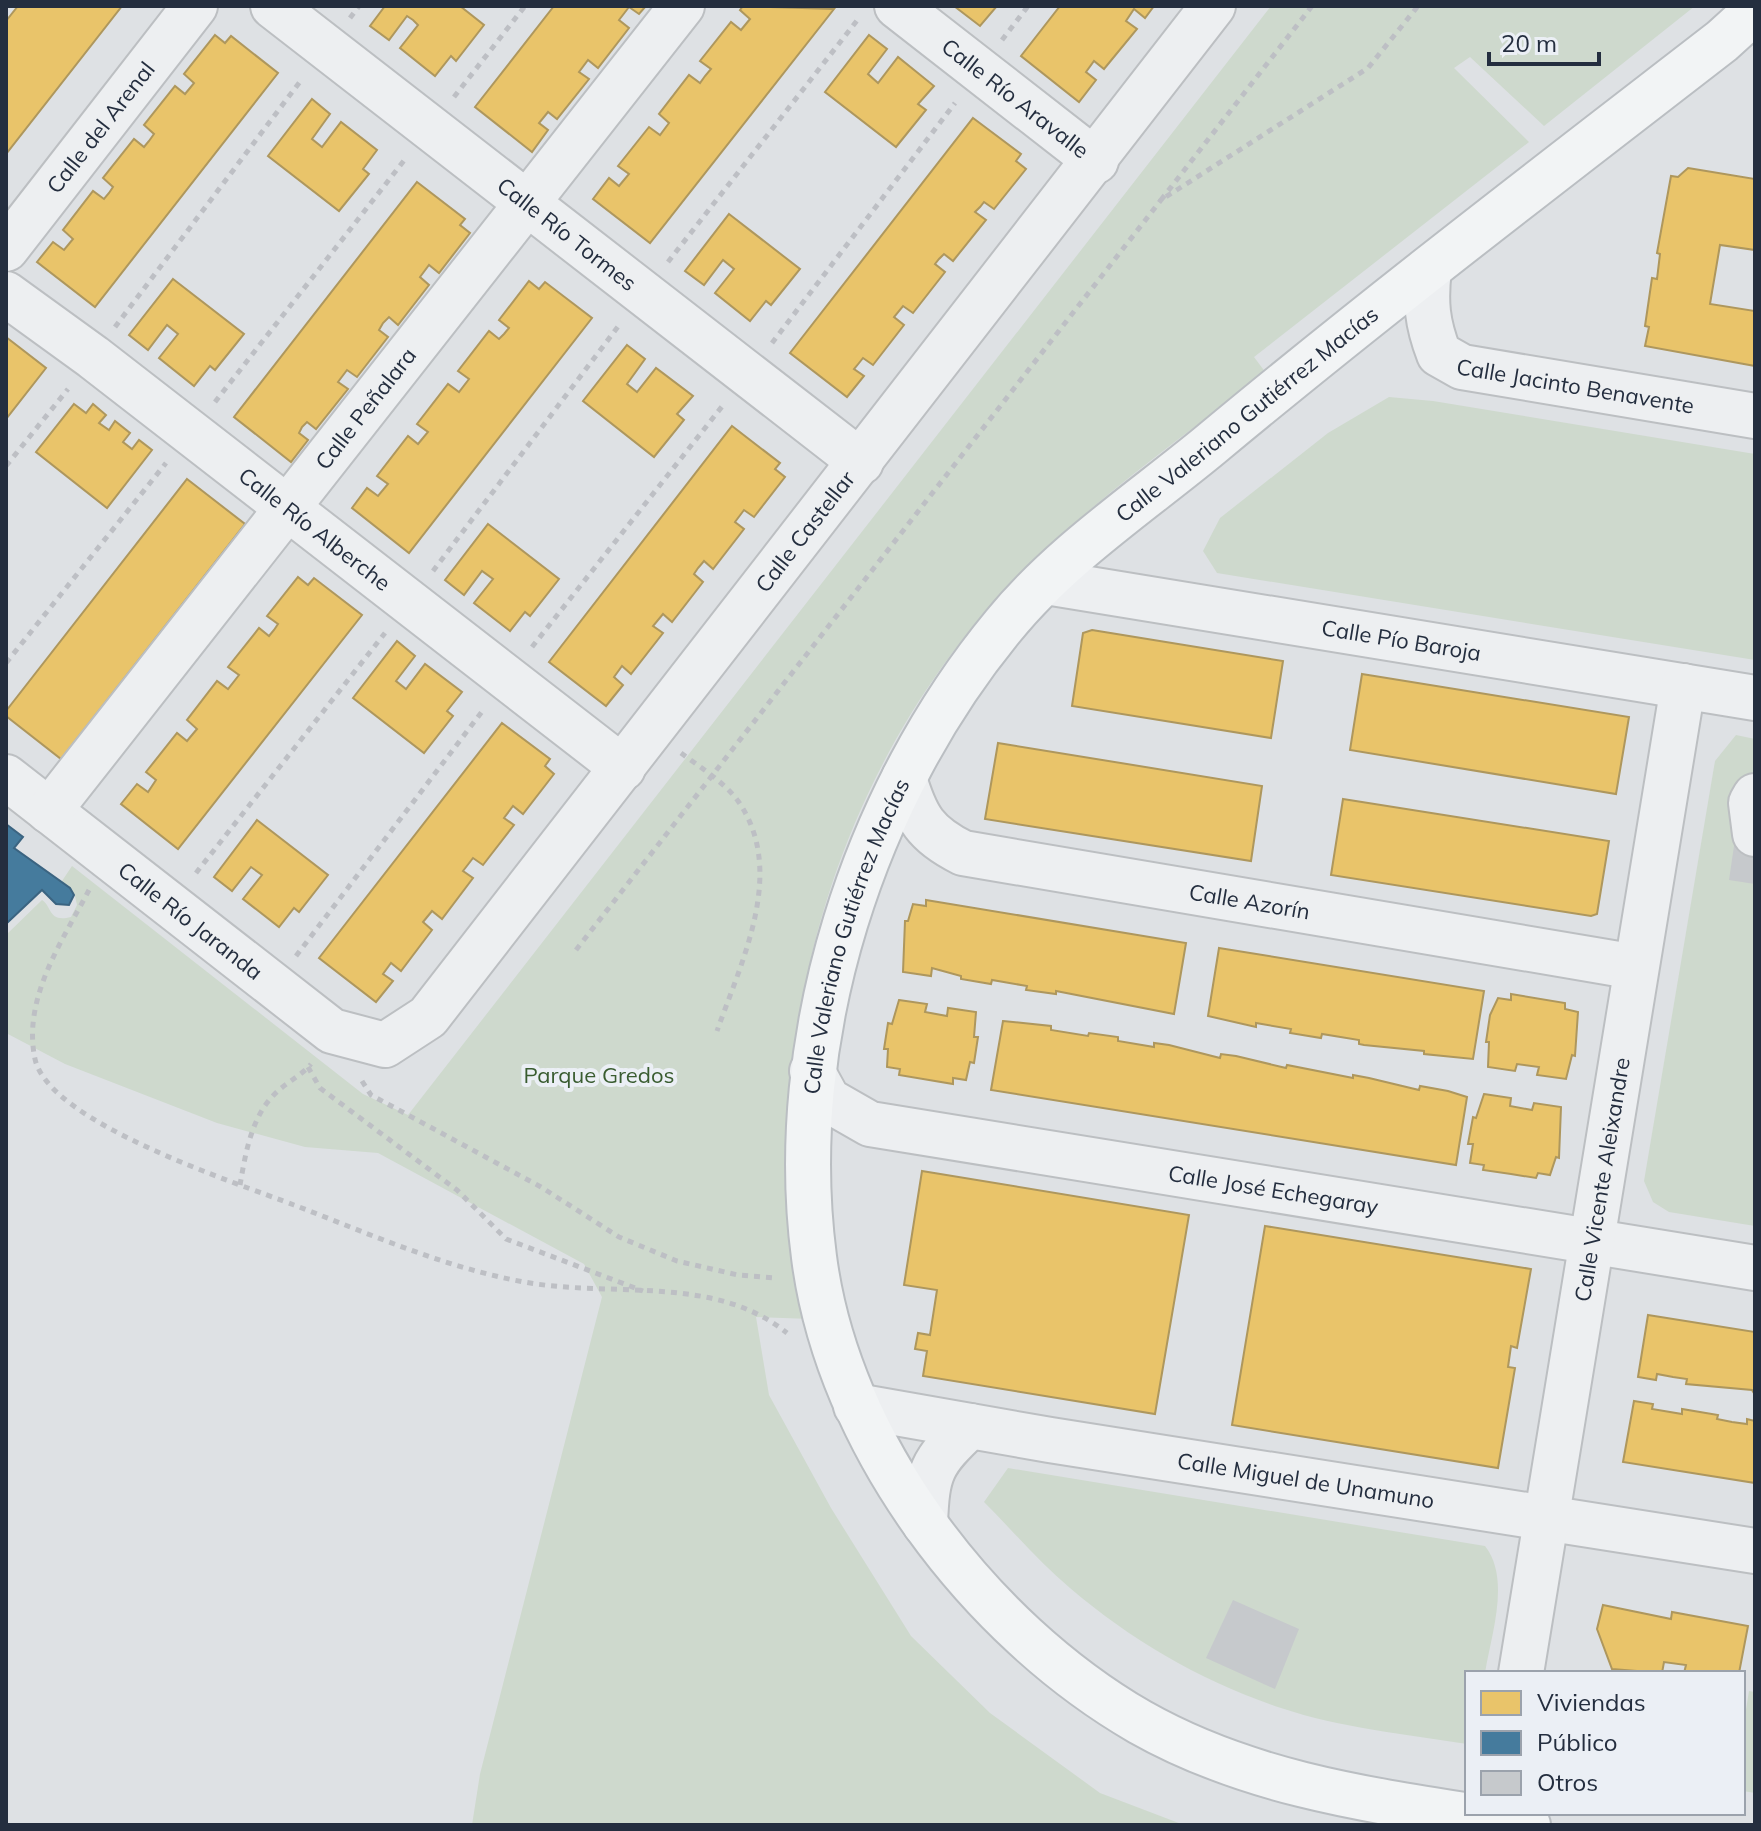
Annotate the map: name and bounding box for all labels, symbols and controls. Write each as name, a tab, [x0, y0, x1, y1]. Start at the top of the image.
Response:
scale bar	[1489, 16, 1599, 66]
text: 20 m	[1501, 28, 1557, 58]
street label: Calle Río Aravalle	[936, 32, 1095, 164]
street label: Calle del Arenal	[40, 56, 161, 199]
street label: Calle Río Tormes	[491, 171, 642, 297]
street label: Calle Valeriano Gutiérrez Macías	[1110, 300, 1384, 528]
street label: Calle Peñalara	[309, 342, 422, 475]
street label: Calle Jacinto Benavente	[1454, 352, 1696, 420]
street label: Calle Río Alberche	[233, 461, 396, 597]
street label: Calle Castellar	[749, 465, 861, 598]
street label: Calle Pío Baroja	[1320, 613, 1483, 667]
street label: Calle Valeriano Gutiérrez Macías	[797, 774, 915, 1096]
street label: Calle Río Jaranda	[113, 856, 269, 986]
street label: Calle Azorín	[1187, 878, 1312, 926]
street label: Calle Vicente Aleixandre	[1568, 1055, 1636, 1304]
park label: Parque Gredos	[523, 1061, 675, 1089]
street label: Calle José Echegaray	[1166, 1159, 1381, 1221]
street label: Calle Miguel de Unamuno	[1175, 1446, 1436, 1514]
legend	[1465, 1671, 1745, 1815]
text: Viviendas	[1537, 1687, 1646, 1717]
text: Público	[1537, 1727, 1618, 1757]
text: Otros	[1537, 1767, 1598, 1797]

